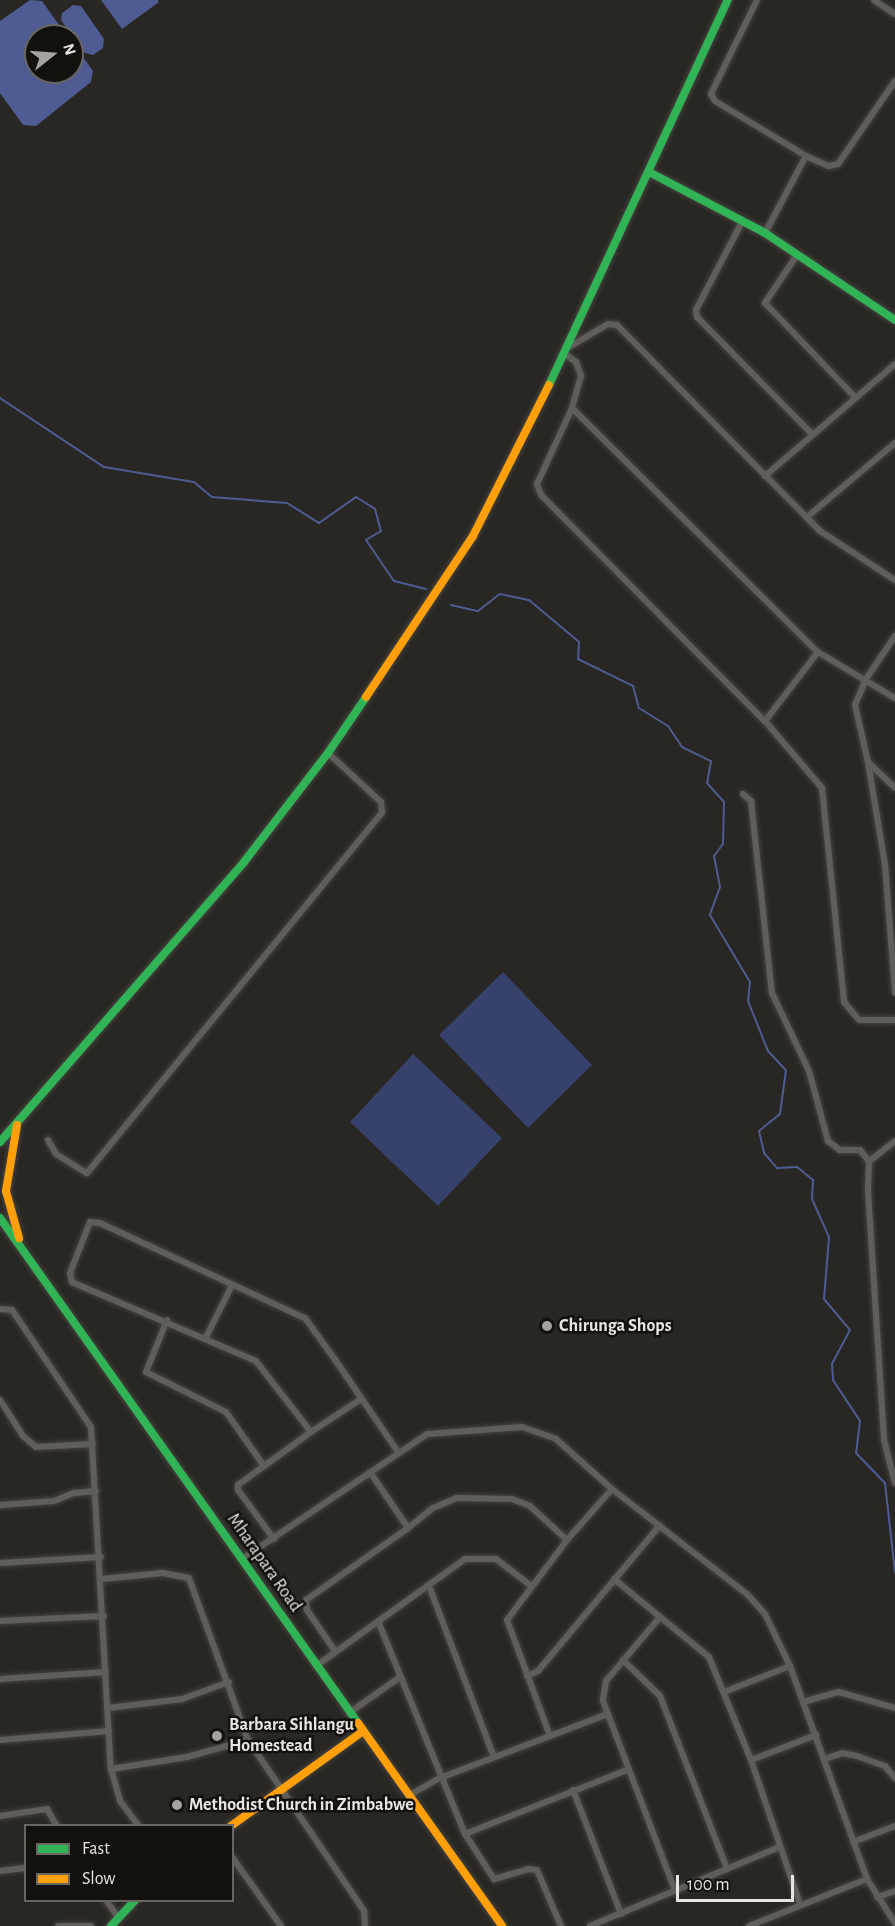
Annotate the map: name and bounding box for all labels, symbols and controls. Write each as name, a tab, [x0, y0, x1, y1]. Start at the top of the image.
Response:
north arrow	[24, 24, 84, 84]
text: N	[60, 42, 79, 57]
place label: Chirunga Shops	[559, 1315, 672, 1337]
marker: Chirunga Shops	[540, 1319, 554, 1333]
street label: Mharapara Road	[222, 1509, 306, 1617]
place label: Barbara Sihlangu Homestead	[229, 1715, 354, 1758]
marker: Barbara Sihlangu Homestead	[210, 1729, 224, 1743]
place label: Methodist Church in Zimbabwe	[189, 1794, 414, 1816]
marker: Methodist Church in Zimbabwe	[170, 1798, 184, 1812]
legend	[24, 1824, 234, 1902]
text: Fast	[82, 1840, 110, 1858]
scale bar	[679, 1863, 798, 1901]
text: Slow	[82, 1870, 115, 1888]
text: 100 m	[687, 1876, 730, 1894]

